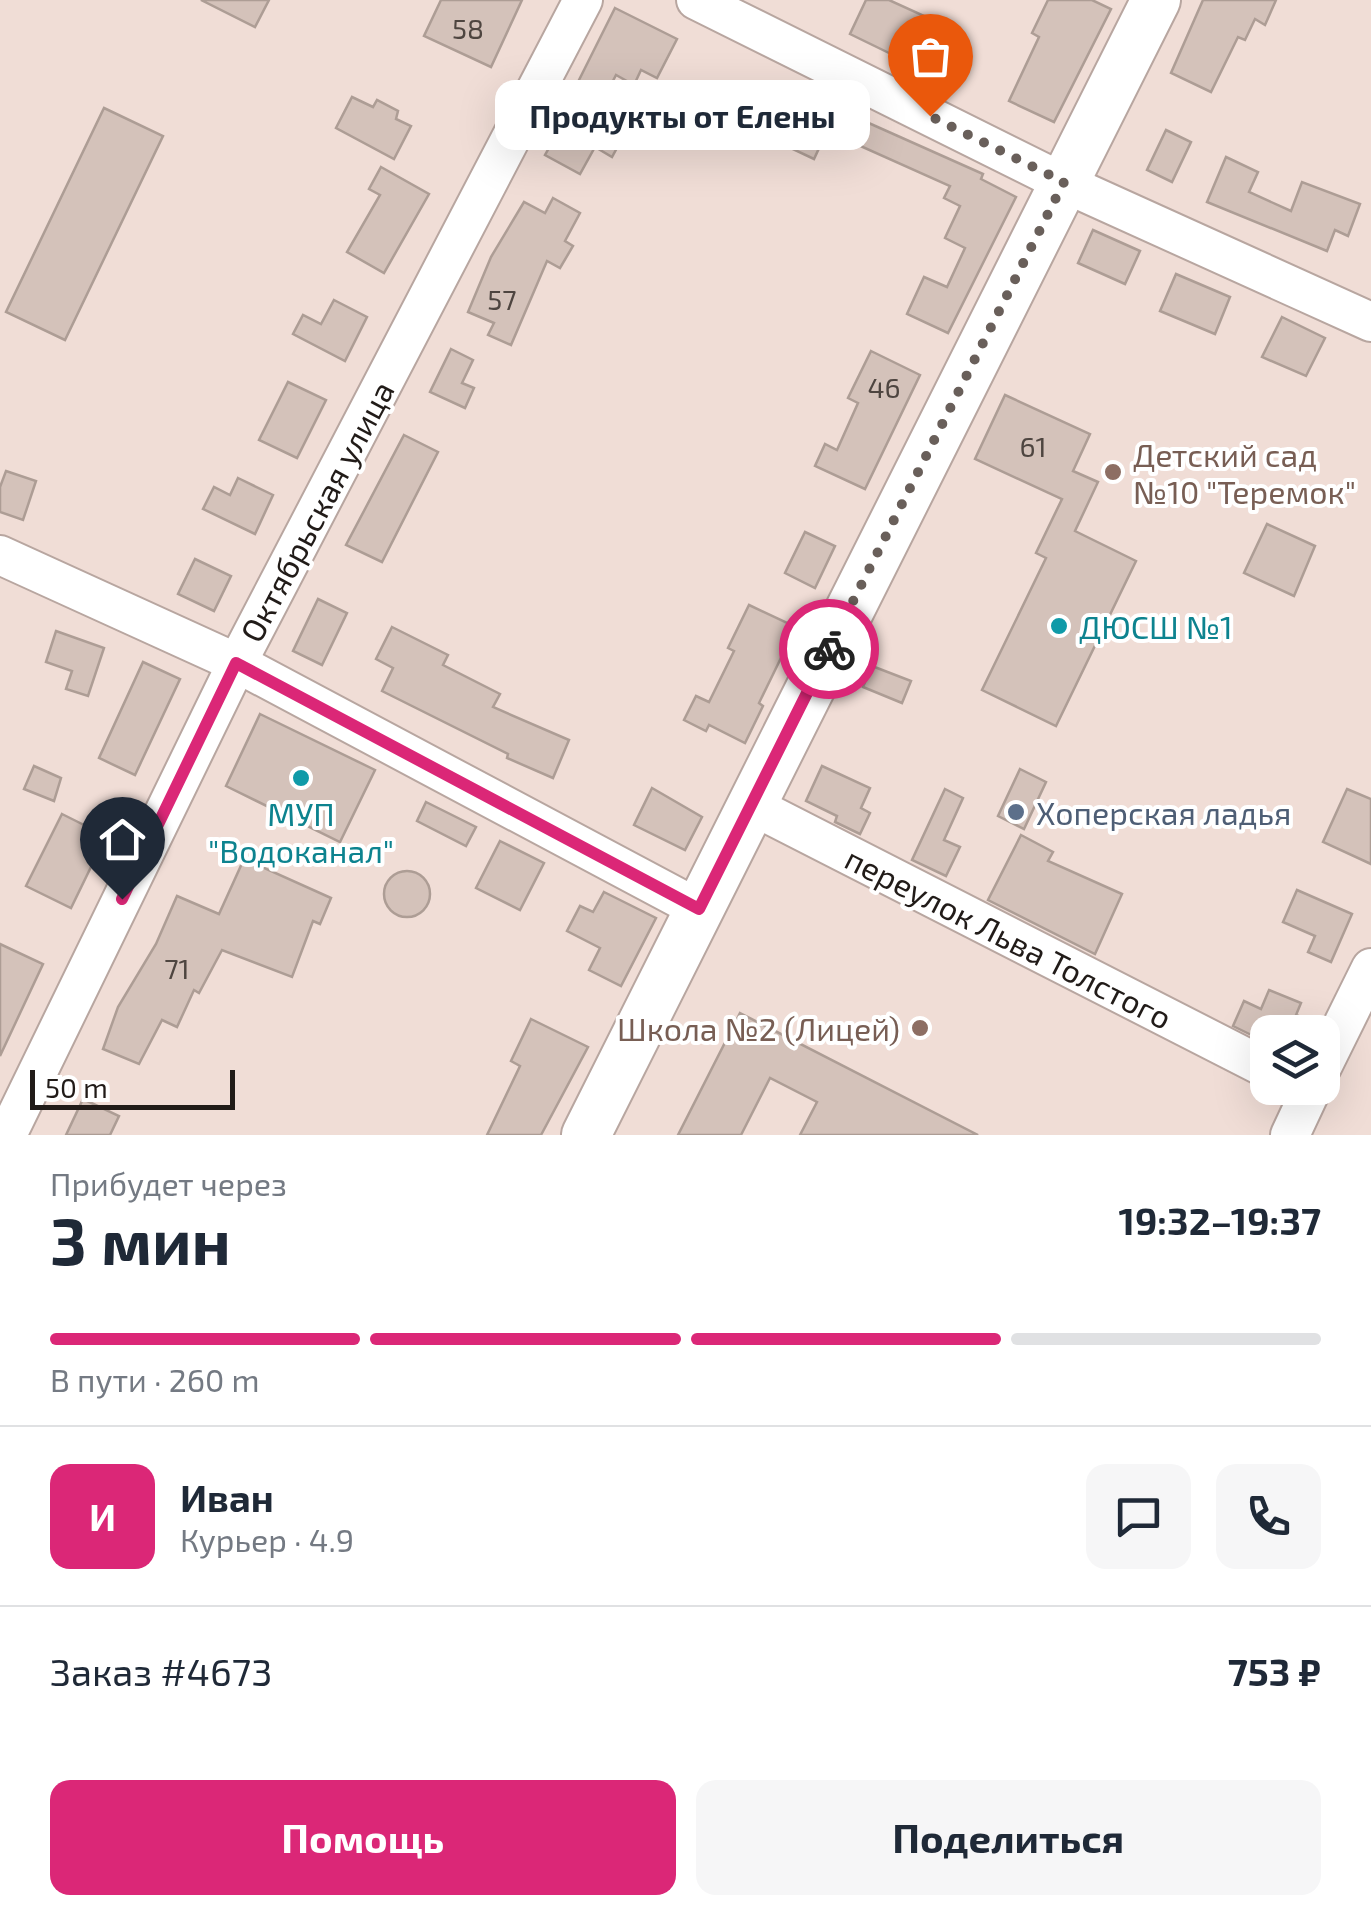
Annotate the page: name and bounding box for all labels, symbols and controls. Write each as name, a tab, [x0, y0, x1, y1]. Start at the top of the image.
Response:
house number: 58	[452, 11, 484, 45]
pin	[888, 14, 973, 117]
icon: bag	[903, 29, 958, 84]
callout: Продукты от Елены	[495, 81, 870, 151]
text: Продукты от Елены	[529, 96, 836, 134]
house number: 57	[487, 282, 517, 316]
house number: 46	[867, 370, 901, 404]
street label: Октябрьская улица	[231, 374, 402, 648]
house number: 61	[1019, 429, 1047, 463]
place label: Детский сад №10 "Теремок"	[1133, 435, 1356, 510]
marker: Детский сад №10 "Теремок"	[1102, 461, 1124, 483]
courier	[779, 599, 879, 699]
place label: ДЮСШ №1	[1079, 607, 1233, 645]
marker: ДЮСШ №1	[1048, 615, 1070, 637]
icon: bike	[802, 622, 857, 677]
marker: МУП "Водоканал"	[290, 767, 312, 789]
place label: Хоперская ладья	[1036, 793, 1291, 831]
place label: МУП "Водоканал"	[208, 794, 394, 869]
pin	[80, 797, 165, 900]
marker: Хоперская ладья	[1005, 801, 1027, 823]
icon: home	[95, 812, 150, 867]
street label: переулок Льва Толстого	[839, 838, 1179, 1037]
house number: 71	[164, 951, 190, 985]
place label: Школа №2 (Лицей)	[617, 1009, 900, 1047]
map controls	[1250, 1015, 1340, 1105]
button: layers	[1250, 1015, 1340, 1105]
marker: Школа №2 (Лицей)	[909, 1017, 931, 1039]
scale bar	[30, 1065, 235, 1110]
text: 50 m	[45, 1070, 108, 1104]
text: Прибудет через	[50, 1164, 287, 1202]
text: 19:32–19:37	[1118, 1197, 1321, 1243]
text: 3 мин	[50, 1200, 231, 1278]
text: В пути · 260 m	[50, 1360, 259, 1398]
button: chat	[1086, 1464, 1191, 1569]
button: phone	[1216, 1464, 1321, 1569]
text: Иван	[180, 1474, 274, 1520]
text: И	[89, 1493, 116, 1539]
text: Курьер · 4.9	[180, 1520, 354, 1558]
text: Заказ #4673	[50, 1648, 272, 1694]
text: 753 ₽	[1228, 1648, 1321, 1694]
button: Помощь	[50, 1780, 676, 1895]
button: Поделиться	[696, 1780, 1321, 1895]

